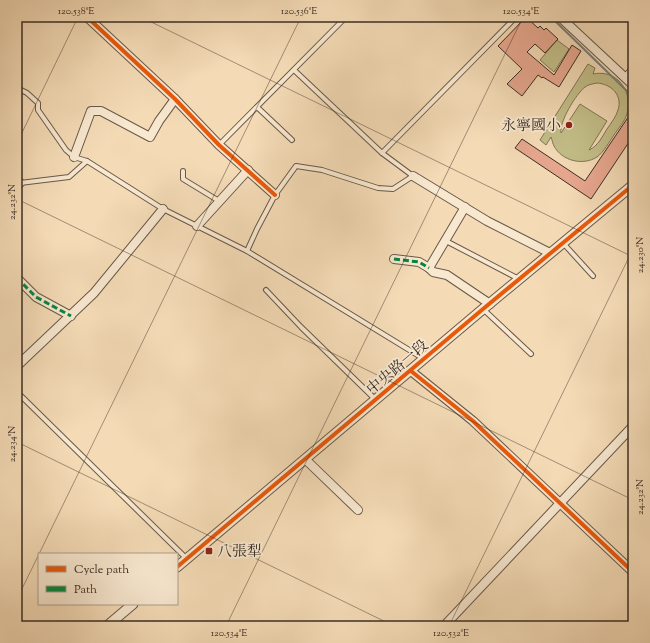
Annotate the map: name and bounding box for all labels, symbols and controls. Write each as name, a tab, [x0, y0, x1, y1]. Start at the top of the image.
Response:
text: 120.538°E	[58, 4, 94, 19]
text: 120.536°E	[281, 4, 317, 19]
text: 120.534°E	[503, 4, 539, 19]
place label: 永寧國小	[501, 116, 561, 137]
marker: 永寧國小	[564, 120, 574, 130]
text: 24.232°N	[5, 184, 20, 220]
text: 24.230°N	[633, 237, 648, 273]
street label: 中央路一段	[362, 336, 433, 400]
text: 24.234°N	[5, 426, 20, 462]
text: 24.232°N	[633, 479, 648, 515]
place label: 八張犁	[217, 542, 262, 563]
marker: 八張犁	[204, 546, 214, 556]
legend	[38, 553, 178, 605]
text: Cycle path	[74, 561, 129, 579]
text: Path	[74, 581, 97, 599]
text: 120.534°E	[211, 626, 247, 641]
text: 120.532°E	[433, 626, 469, 641]

